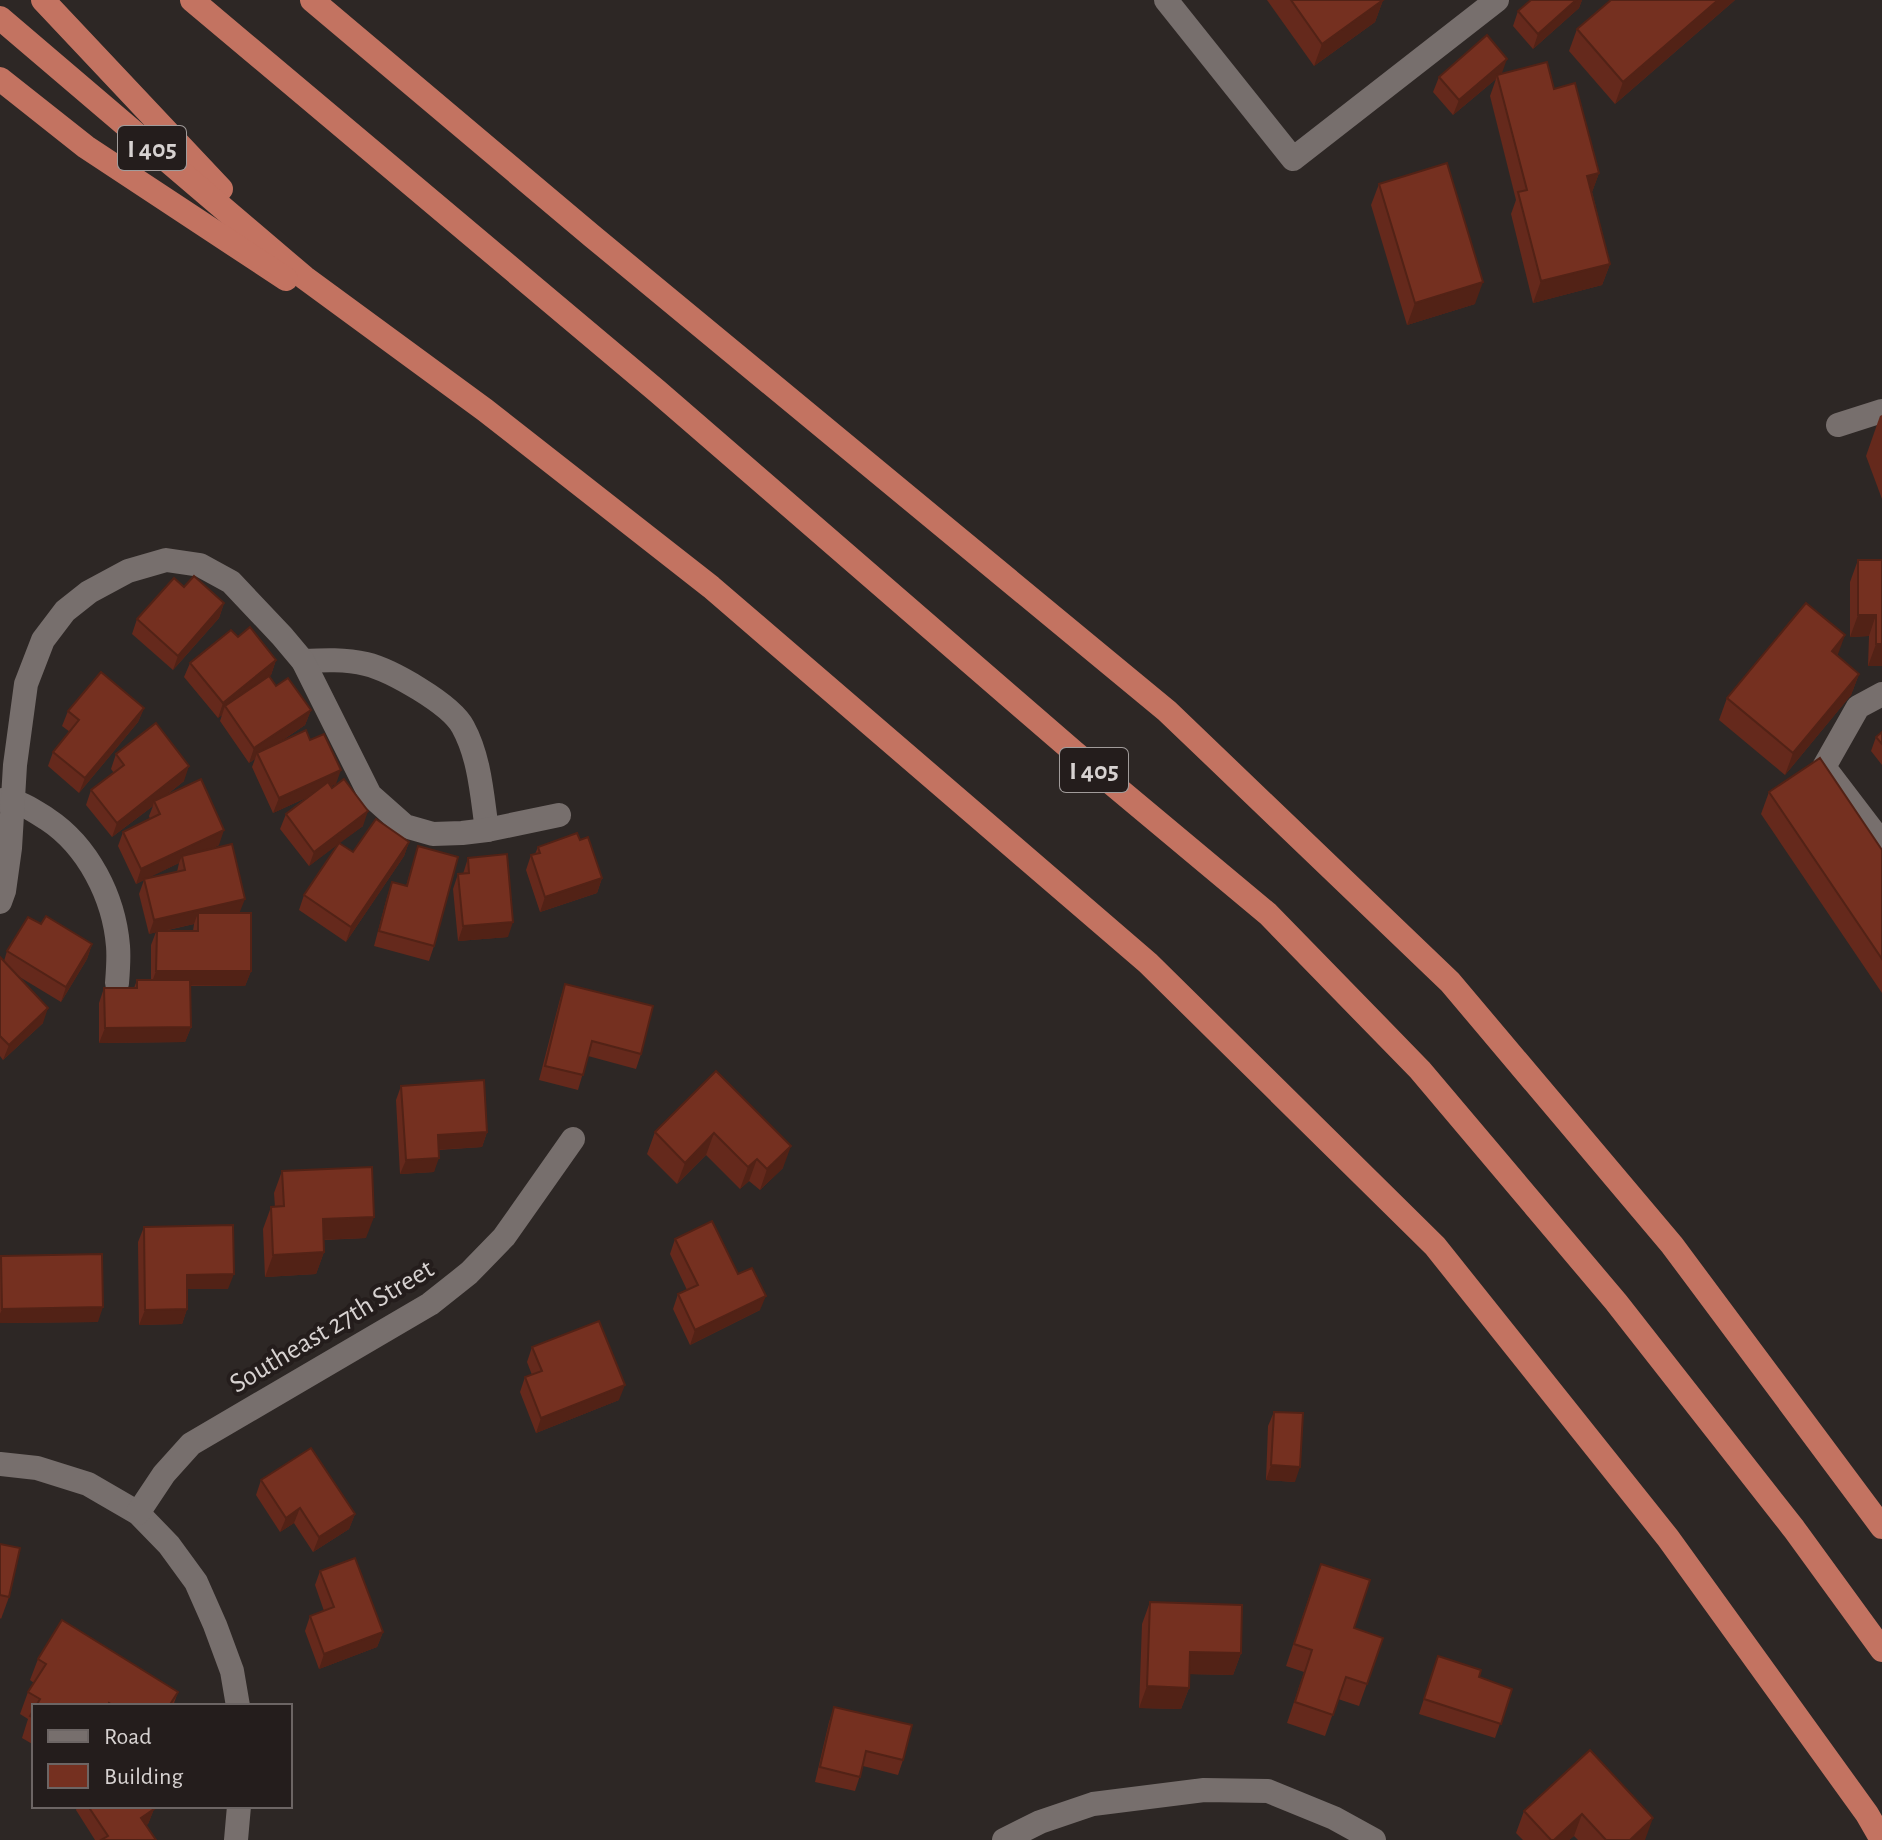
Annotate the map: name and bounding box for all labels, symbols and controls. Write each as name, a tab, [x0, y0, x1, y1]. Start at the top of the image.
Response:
road number: I 405	[118, 126, 186, 170]
road number: I 405	[1060, 748, 1128, 792]
street label: Southeast 27th Street	[225, 1255, 439, 1399]
legend	[32, 1704, 292, 1808]
text: Road	[104, 1725, 152, 1749]
text: Building	[104, 1765, 183, 1789]

